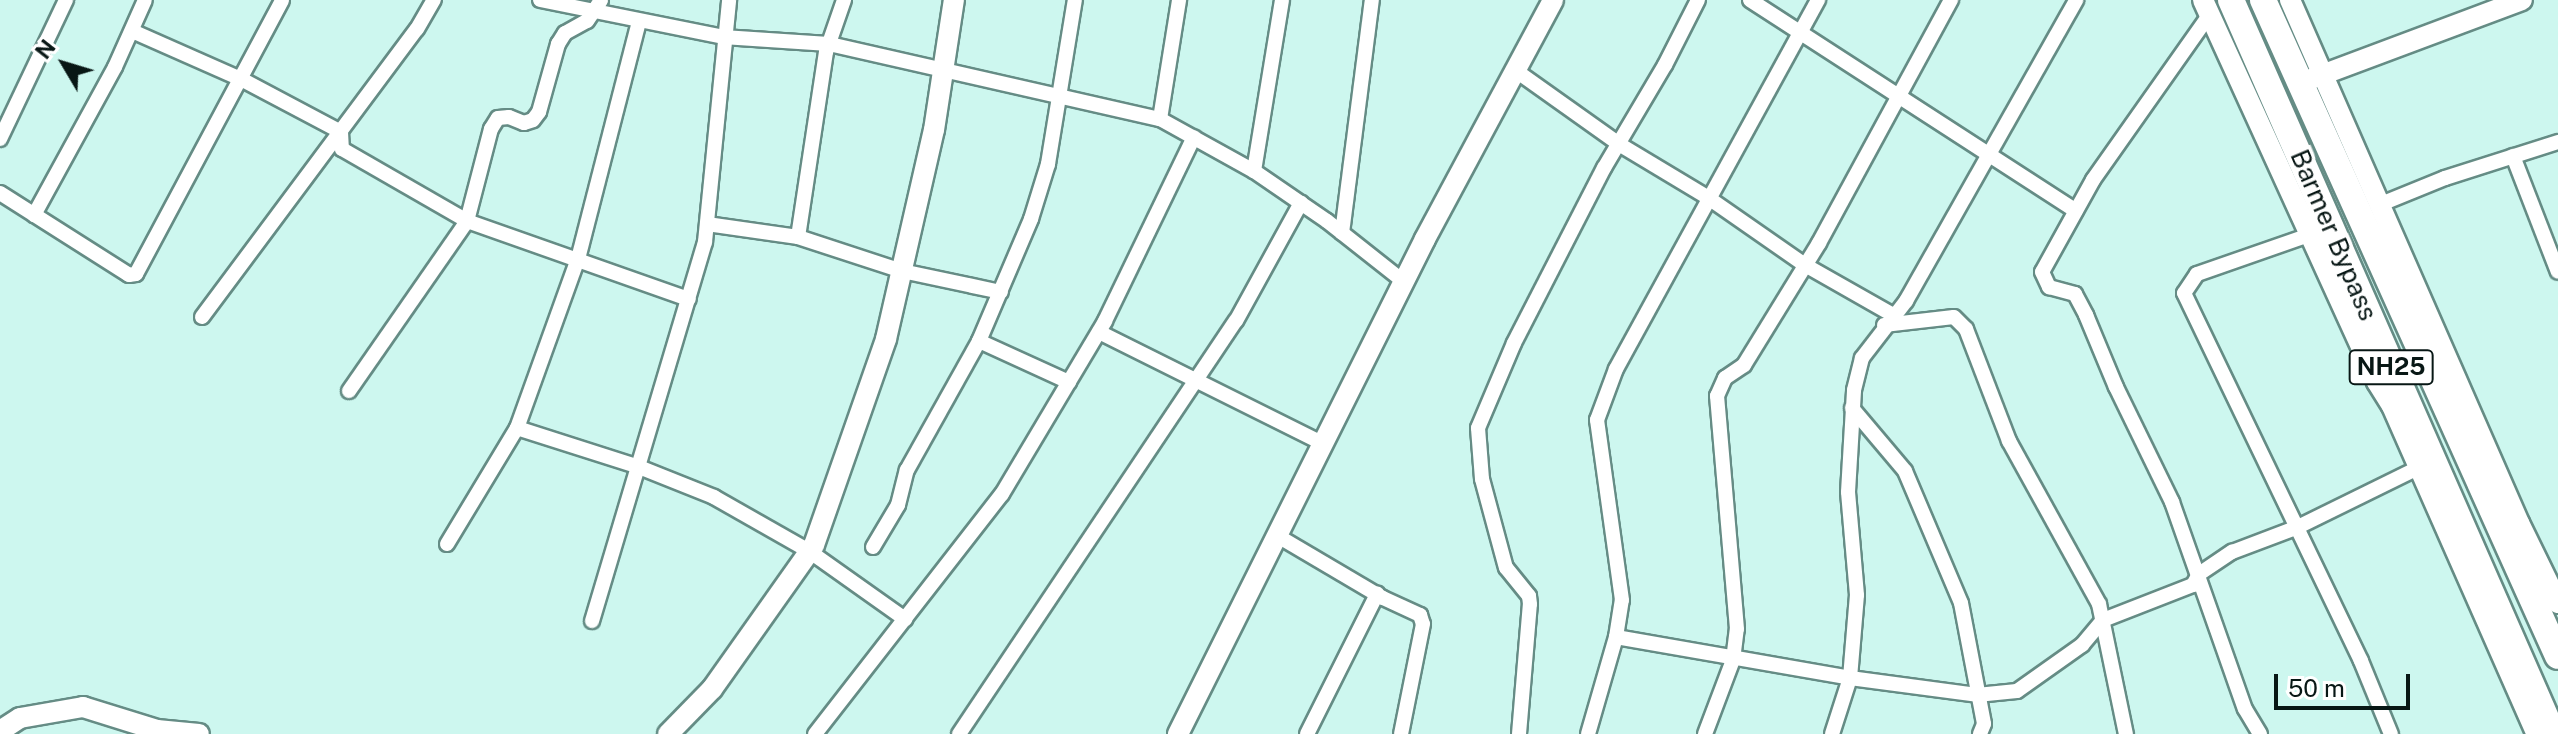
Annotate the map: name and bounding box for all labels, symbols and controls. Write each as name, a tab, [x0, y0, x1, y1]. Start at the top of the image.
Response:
north arrow	[24, 24, 104, 104]
text: N	[30, 34, 61, 64]
street label: Barmer Bypass	[2284, 145, 2384, 325]
road number: NH25	[2347, 347, 2435, 387]
scale bar	[2278, 658, 2414, 708]
text: 50 m	[2288, 674, 2345, 702]

